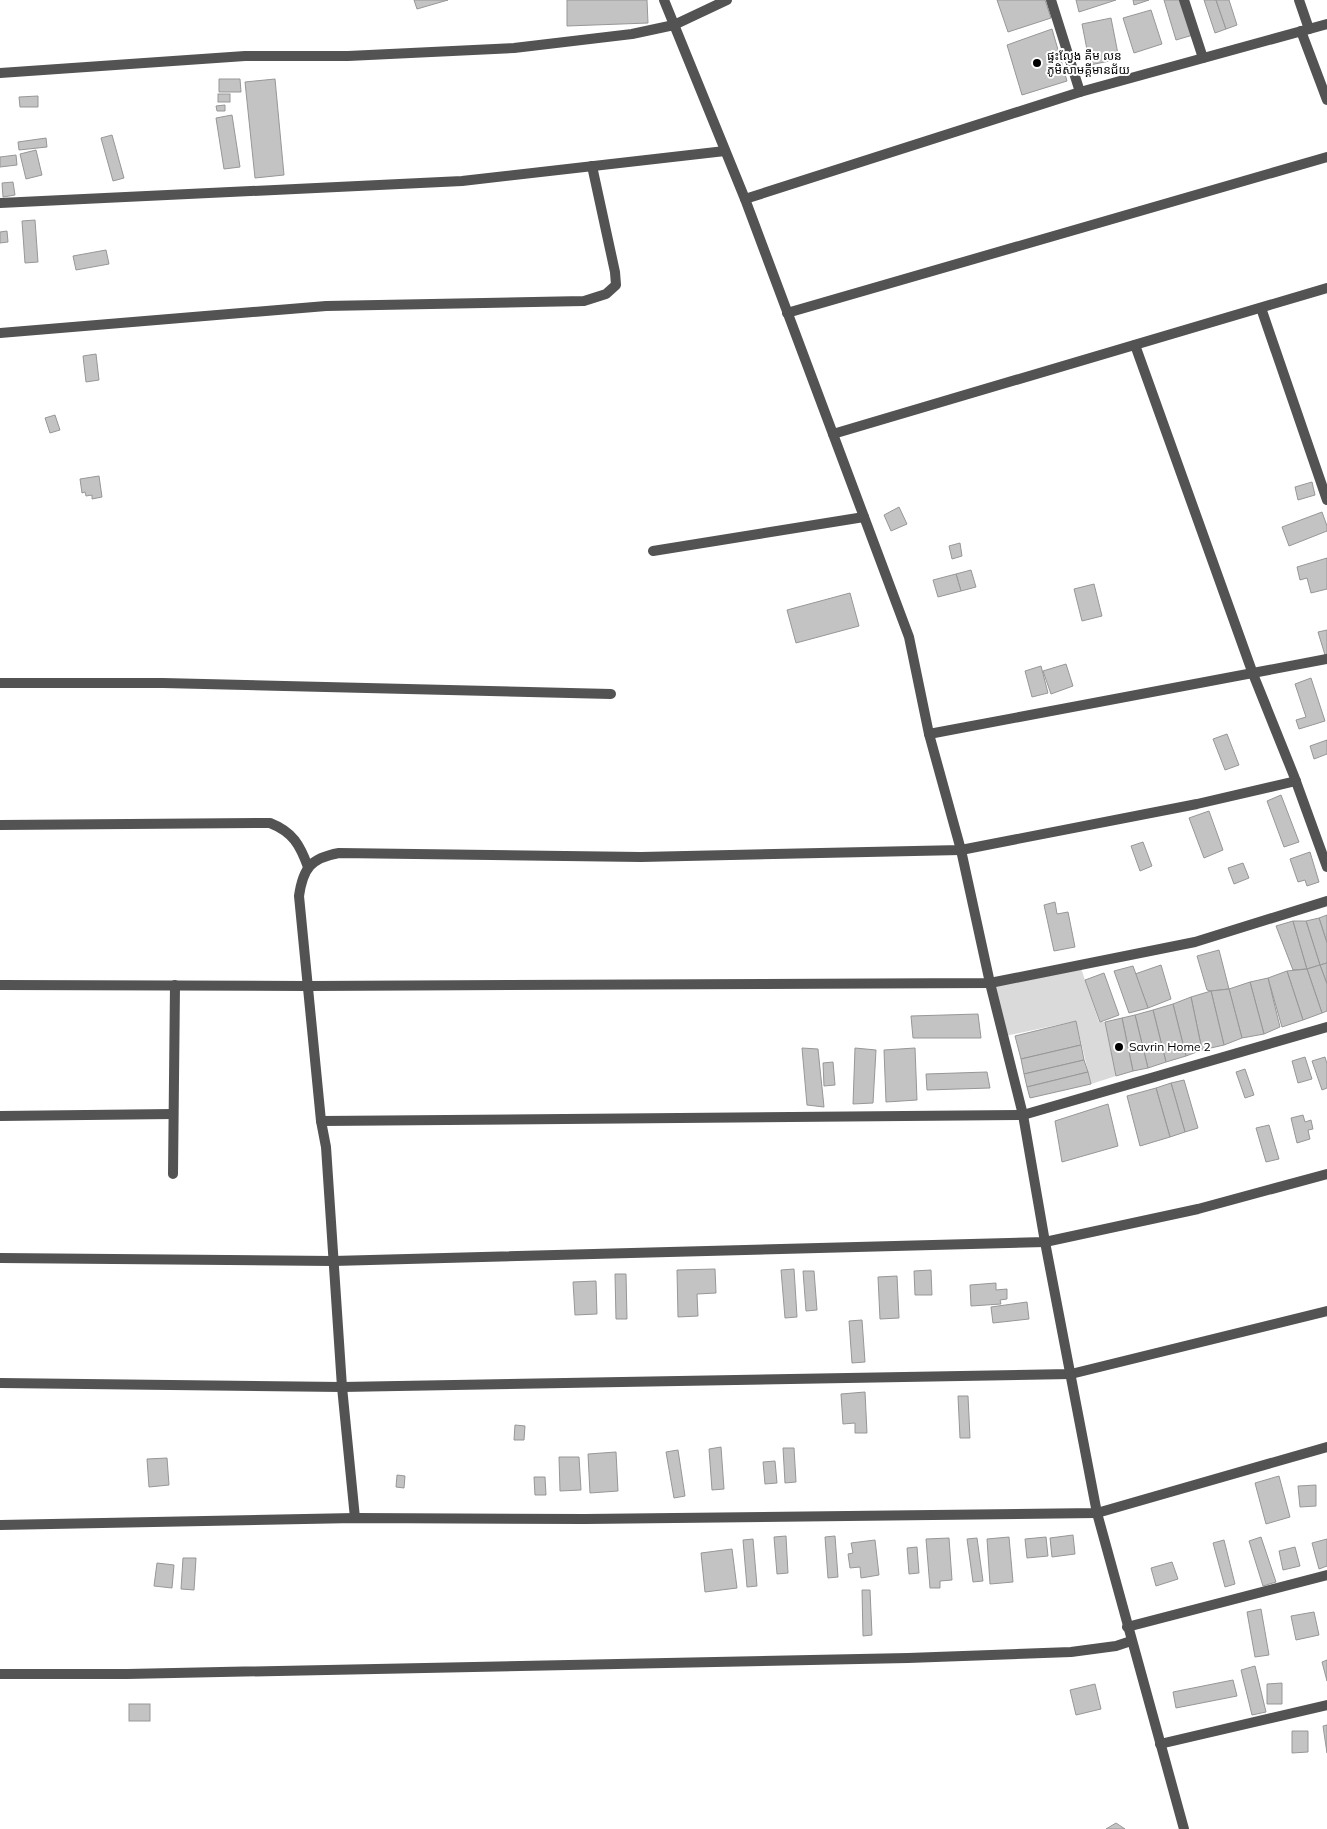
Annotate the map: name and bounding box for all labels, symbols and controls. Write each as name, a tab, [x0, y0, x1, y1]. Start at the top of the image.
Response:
place label: ផ្ទះល្វែង គឹម លន ភូមិសាមគ្គីមានជ័យ	[1047, 48, 1130, 77]
marker: ផ្ទះល្វែង គឹម លន ភូមិសាមគ្គីមានជ័យ	[1031, 57, 1043, 69]
place label: Savrin Home 2	[1129, 1039, 1211, 1054]
marker: Savrin Home 2	[1113, 1041, 1125, 1053]

